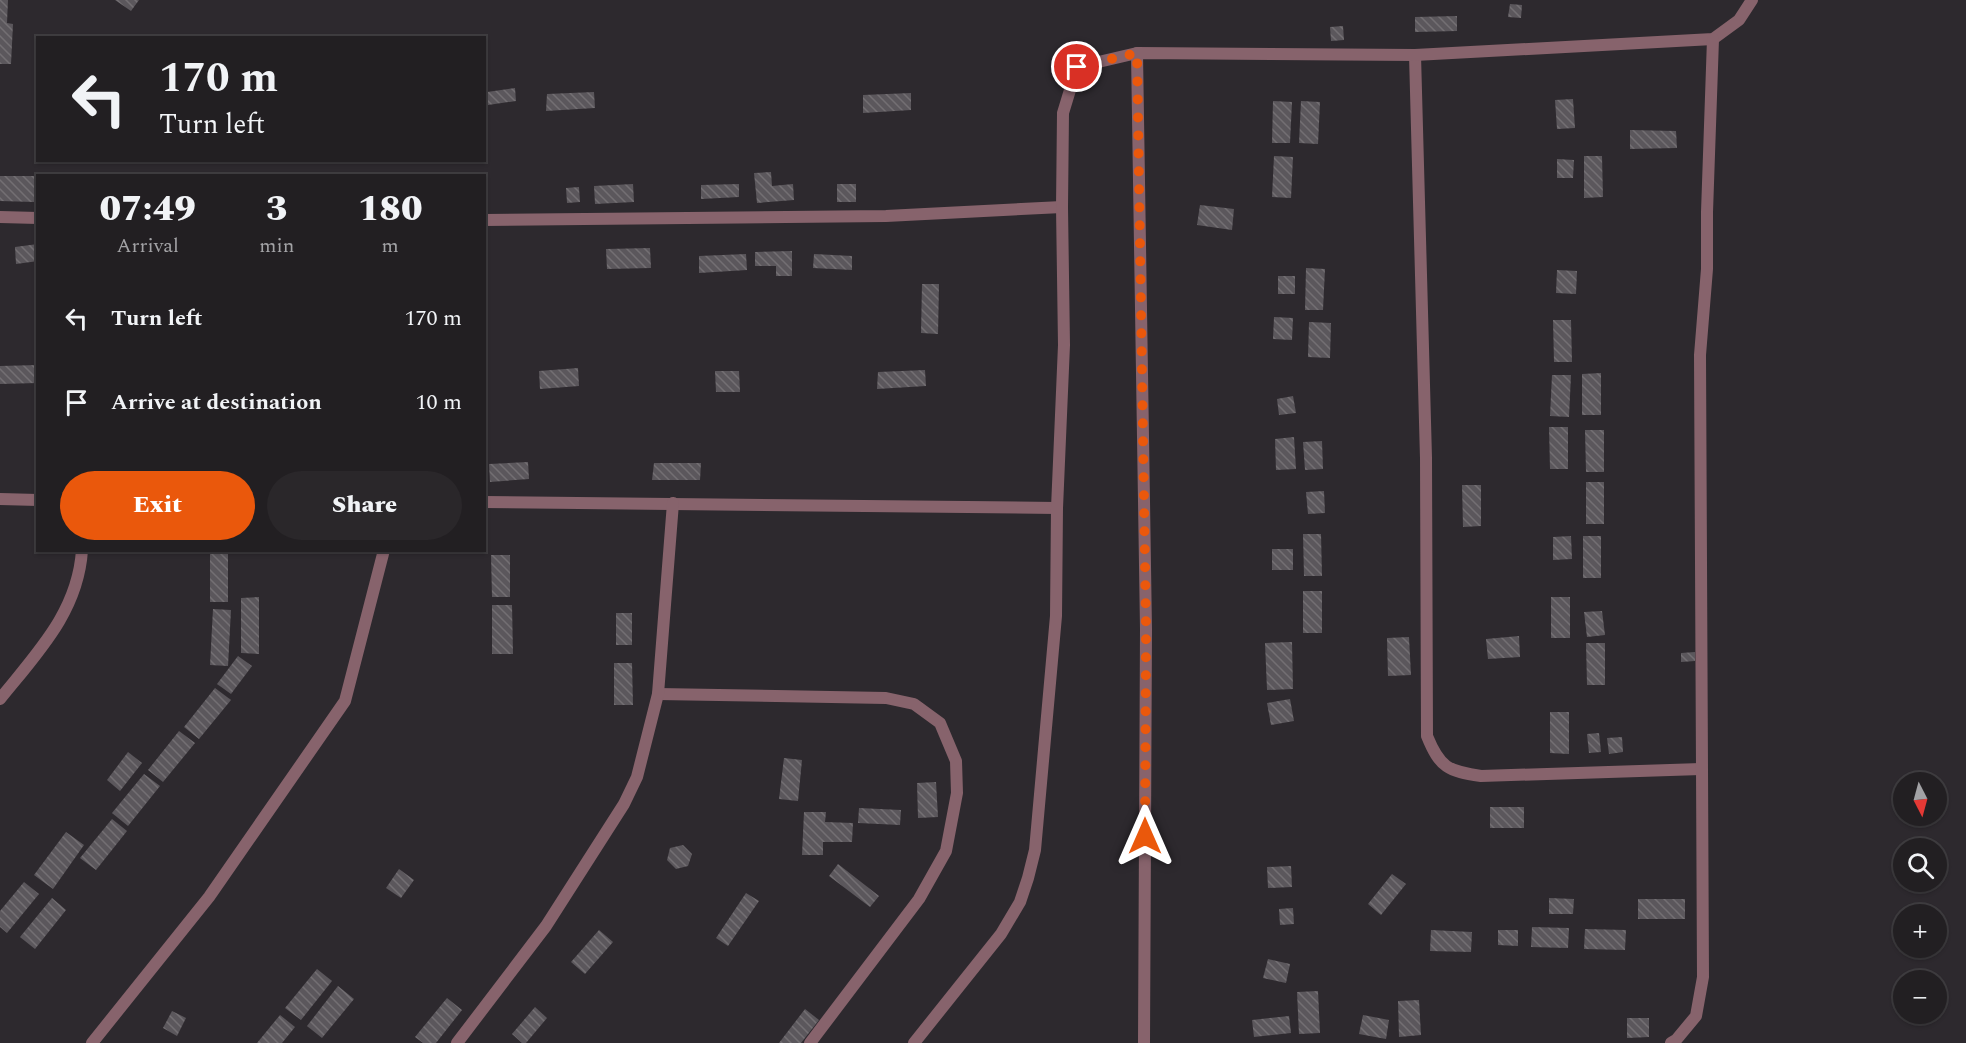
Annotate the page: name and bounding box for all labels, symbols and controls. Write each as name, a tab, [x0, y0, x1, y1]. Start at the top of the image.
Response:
pin	[1051, 41, 1102, 92]
text: 170 m	[159, 47, 278, 110]
icon: arrive	[1060, 50, 1093, 83]
icon: left	[60, 60, 138, 138]
text: Turn left	[159, 104, 265, 146]
text: 07:49	[99, 182, 196, 237]
text: 3	[266, 182, 288, 237]
text: 180	[358, 182, 423, 237]
text: Arrival	[117, 231, 179, 261]
text: min	[259, 231, 294, 261]
text: m	[382, 231, 399, 261]
icon: left	[60, 302, 93, 335]
text: Turn left	[111, 302, 203, 335]
text: 170 m	[405, 302, 462, 335]
icon: arrive	[60, 386, 93, 419]
text: Arrive at destination	[111, 386, 322, 419]
text: 10 m	[416, 386, 462, 419]
button: Exit	[60, 471, 255, 540]
button: Share	[267, 471, 462, 540]
north arrow	[1893, 772, 1947, 826]
map controls	[1893, 772, 1947, 1024]
position arrow	[1113, 804, 1177, 868]
button: search	[1893, 838, 1947, 892]
button: +	[1893, 904, 1947, 958]
button: −	[1893, 970, 1947, 1024]

